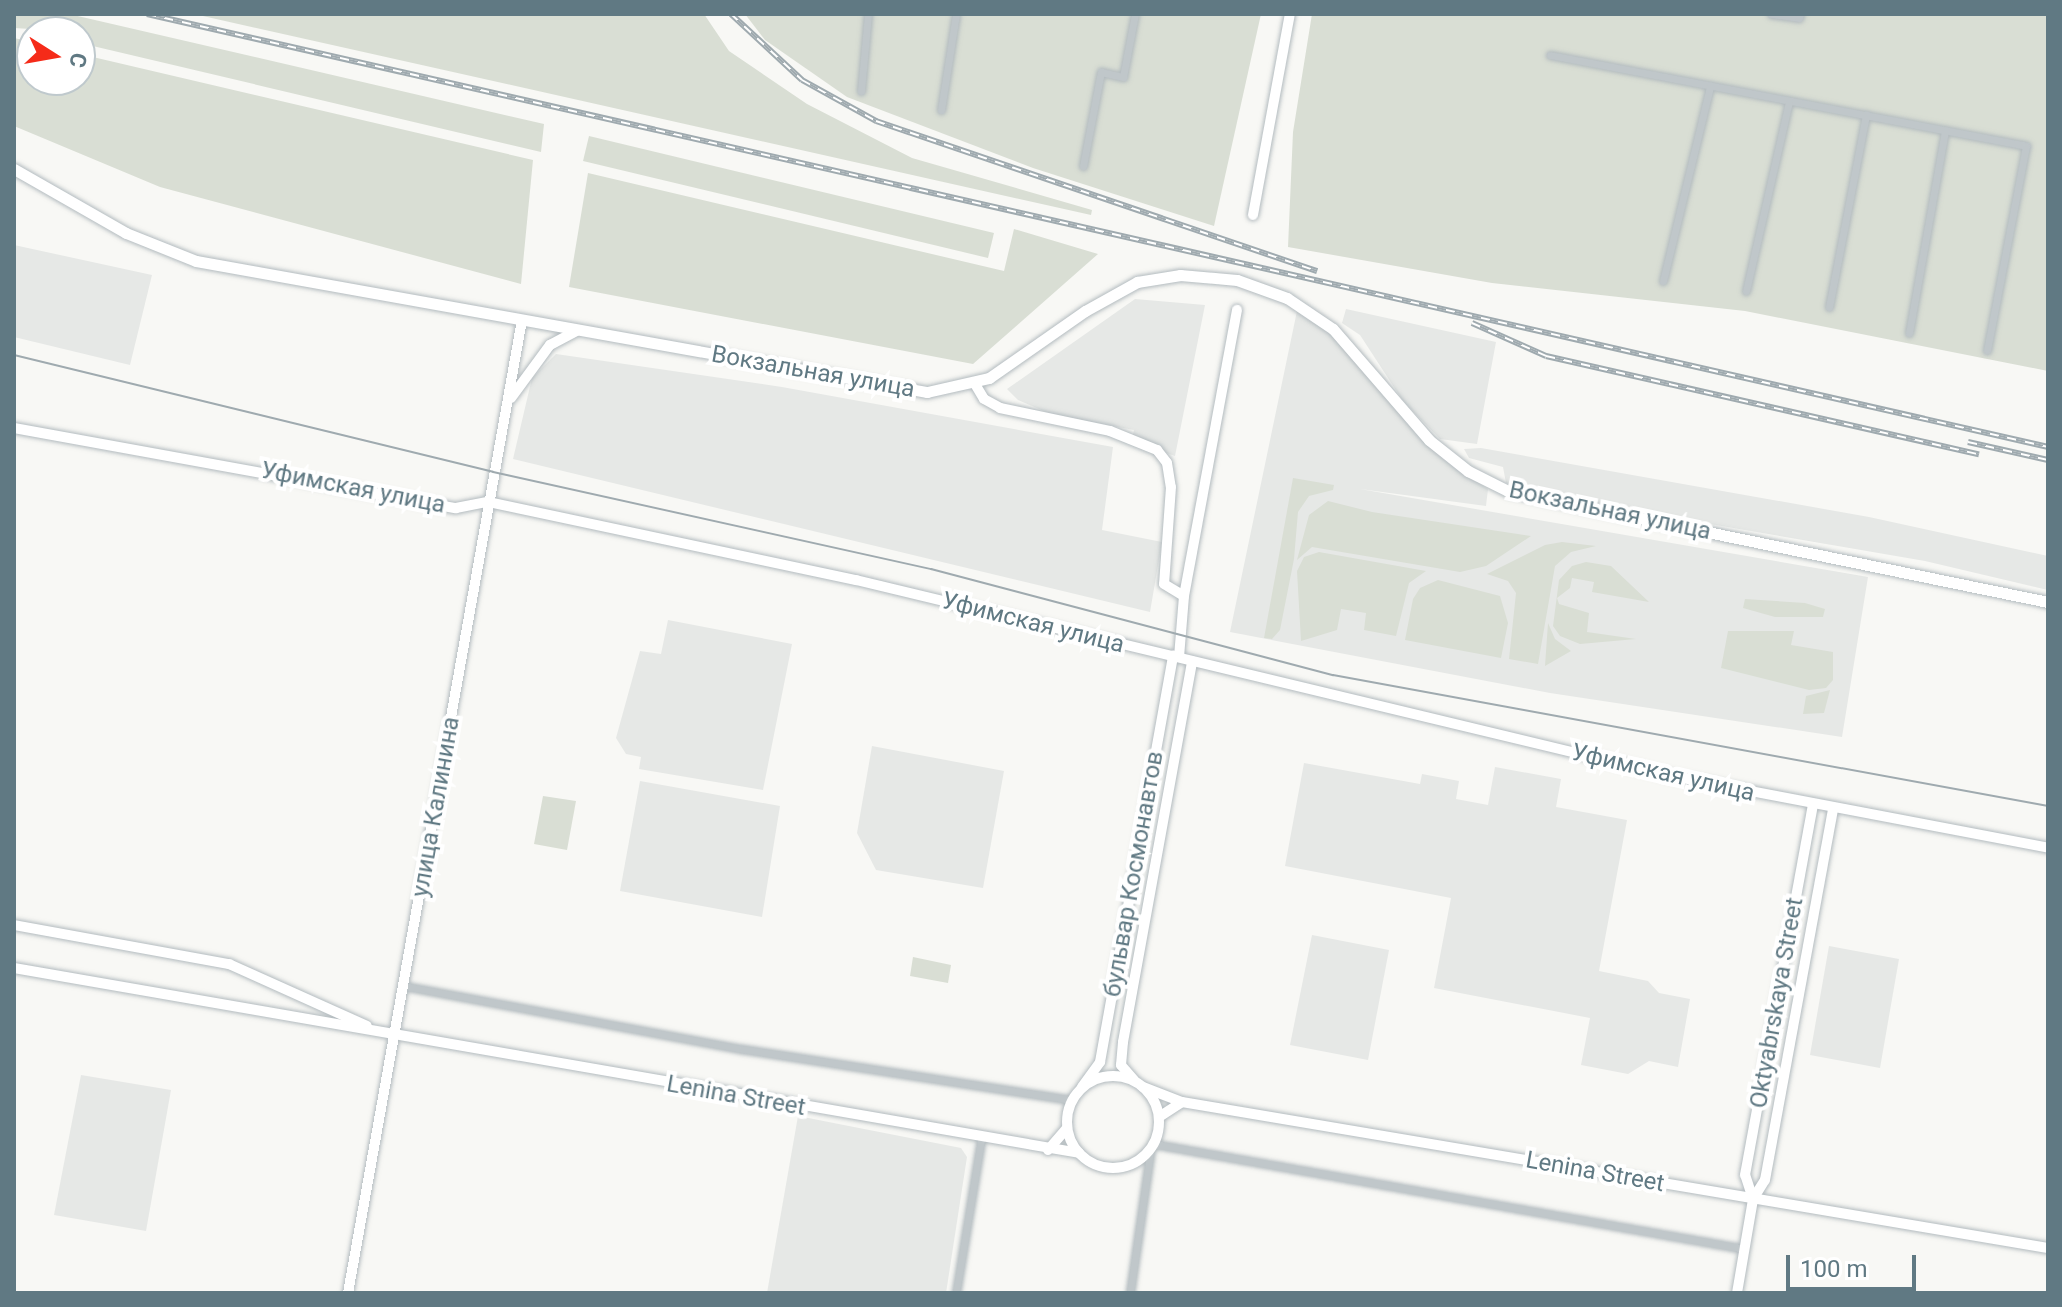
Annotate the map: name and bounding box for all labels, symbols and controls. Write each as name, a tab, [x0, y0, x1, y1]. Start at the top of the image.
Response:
north arrow	[16, 16, 96, 96]
text: С	[64, 51, 92, 70]
street label: Вокзальная улица	[709, 340, 917, 404]
street label: Уфимская улица	[258, 456, 448, 520]
street label: Вокзальная улица	[1506, 476, 1714, 546]
street label: Уфимская улица	[939, 586, 1127, 660]
street label: улица Калинина	[406, 715, 466, 899]
street label: Уфимская улица	[1569, 738, 1757, 808]
street label: бульвар Космонавтов	[1098, 749, 1170, 999]
street label: Oktyabrskaya Street	[1744, 895, 1810, 1111]
street label: Lenina Street	[664, 1070, 808, 1122]
street label: Lenina Street	[1523, 1146, 1667, 1198]
scale bar	[1790, 1239, 1920, 1289]
text: 100 m	[1800, 1255, 1867, 1283]

